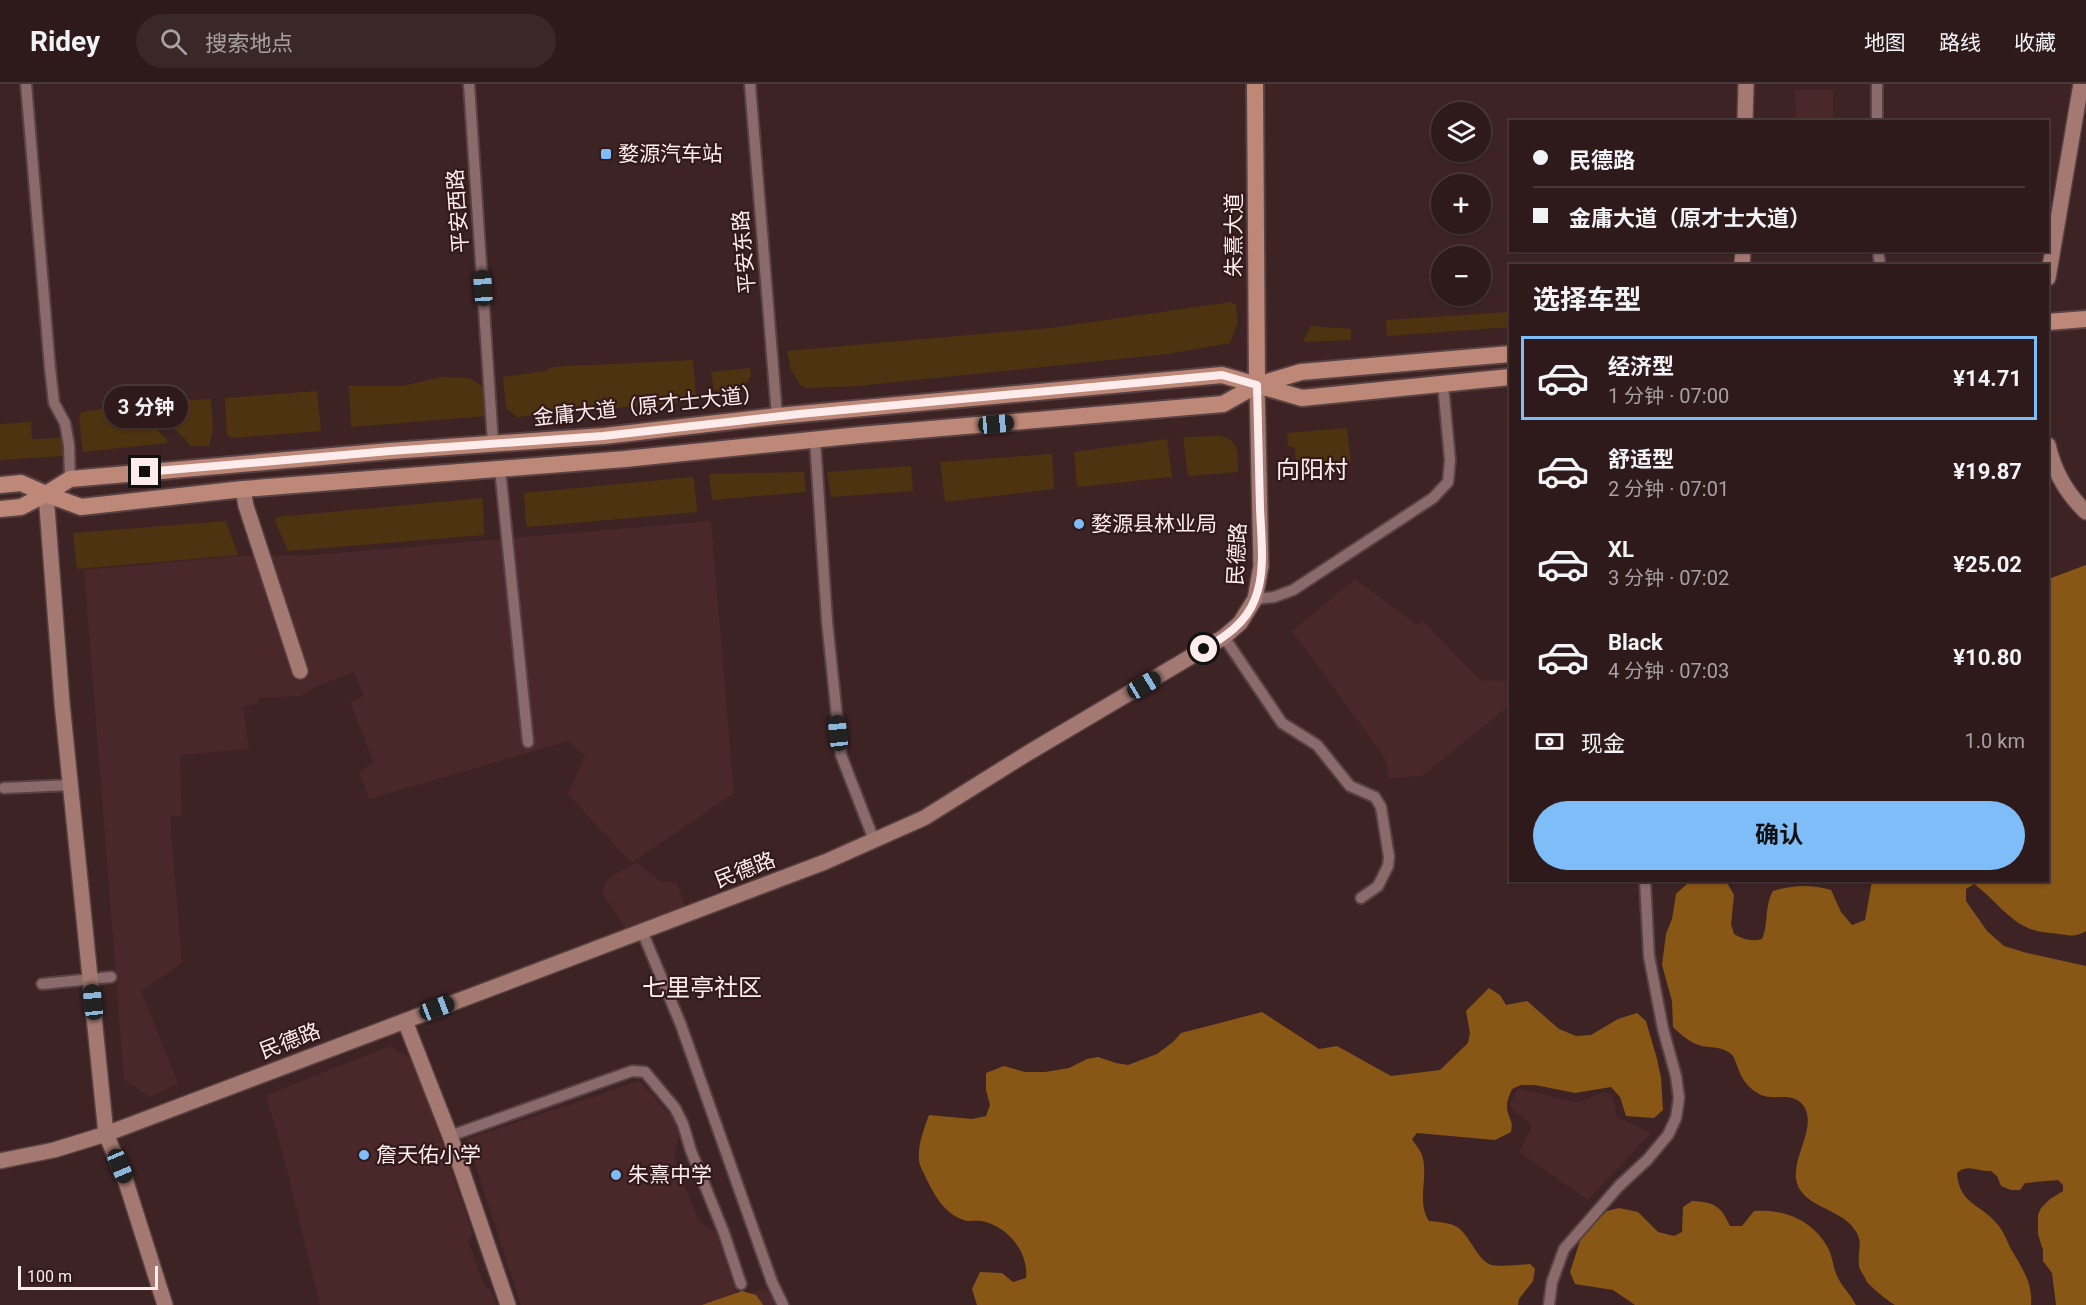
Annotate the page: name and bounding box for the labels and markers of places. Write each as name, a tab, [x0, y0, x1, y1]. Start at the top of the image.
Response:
place label: 婺源汽车站	[618, 142, 723, 166]
marker: 婺源汽车站	[599, 147, 613, 161]
place label: 婺源县林业局	[1091, 512, 1217, 536]
marker: 婺源县林业局	[1072, 517, 1086, 531]
place label: 詹天佑小学	[376, 1143, 481, 1167]
marker: 詹天佑小学	[357, 1148, 371, 1162]
place label: 朱熹中学	[628, 1163, 712, 1187]
marker: 朱熹中学	[609, 1168, 623, 1182]

